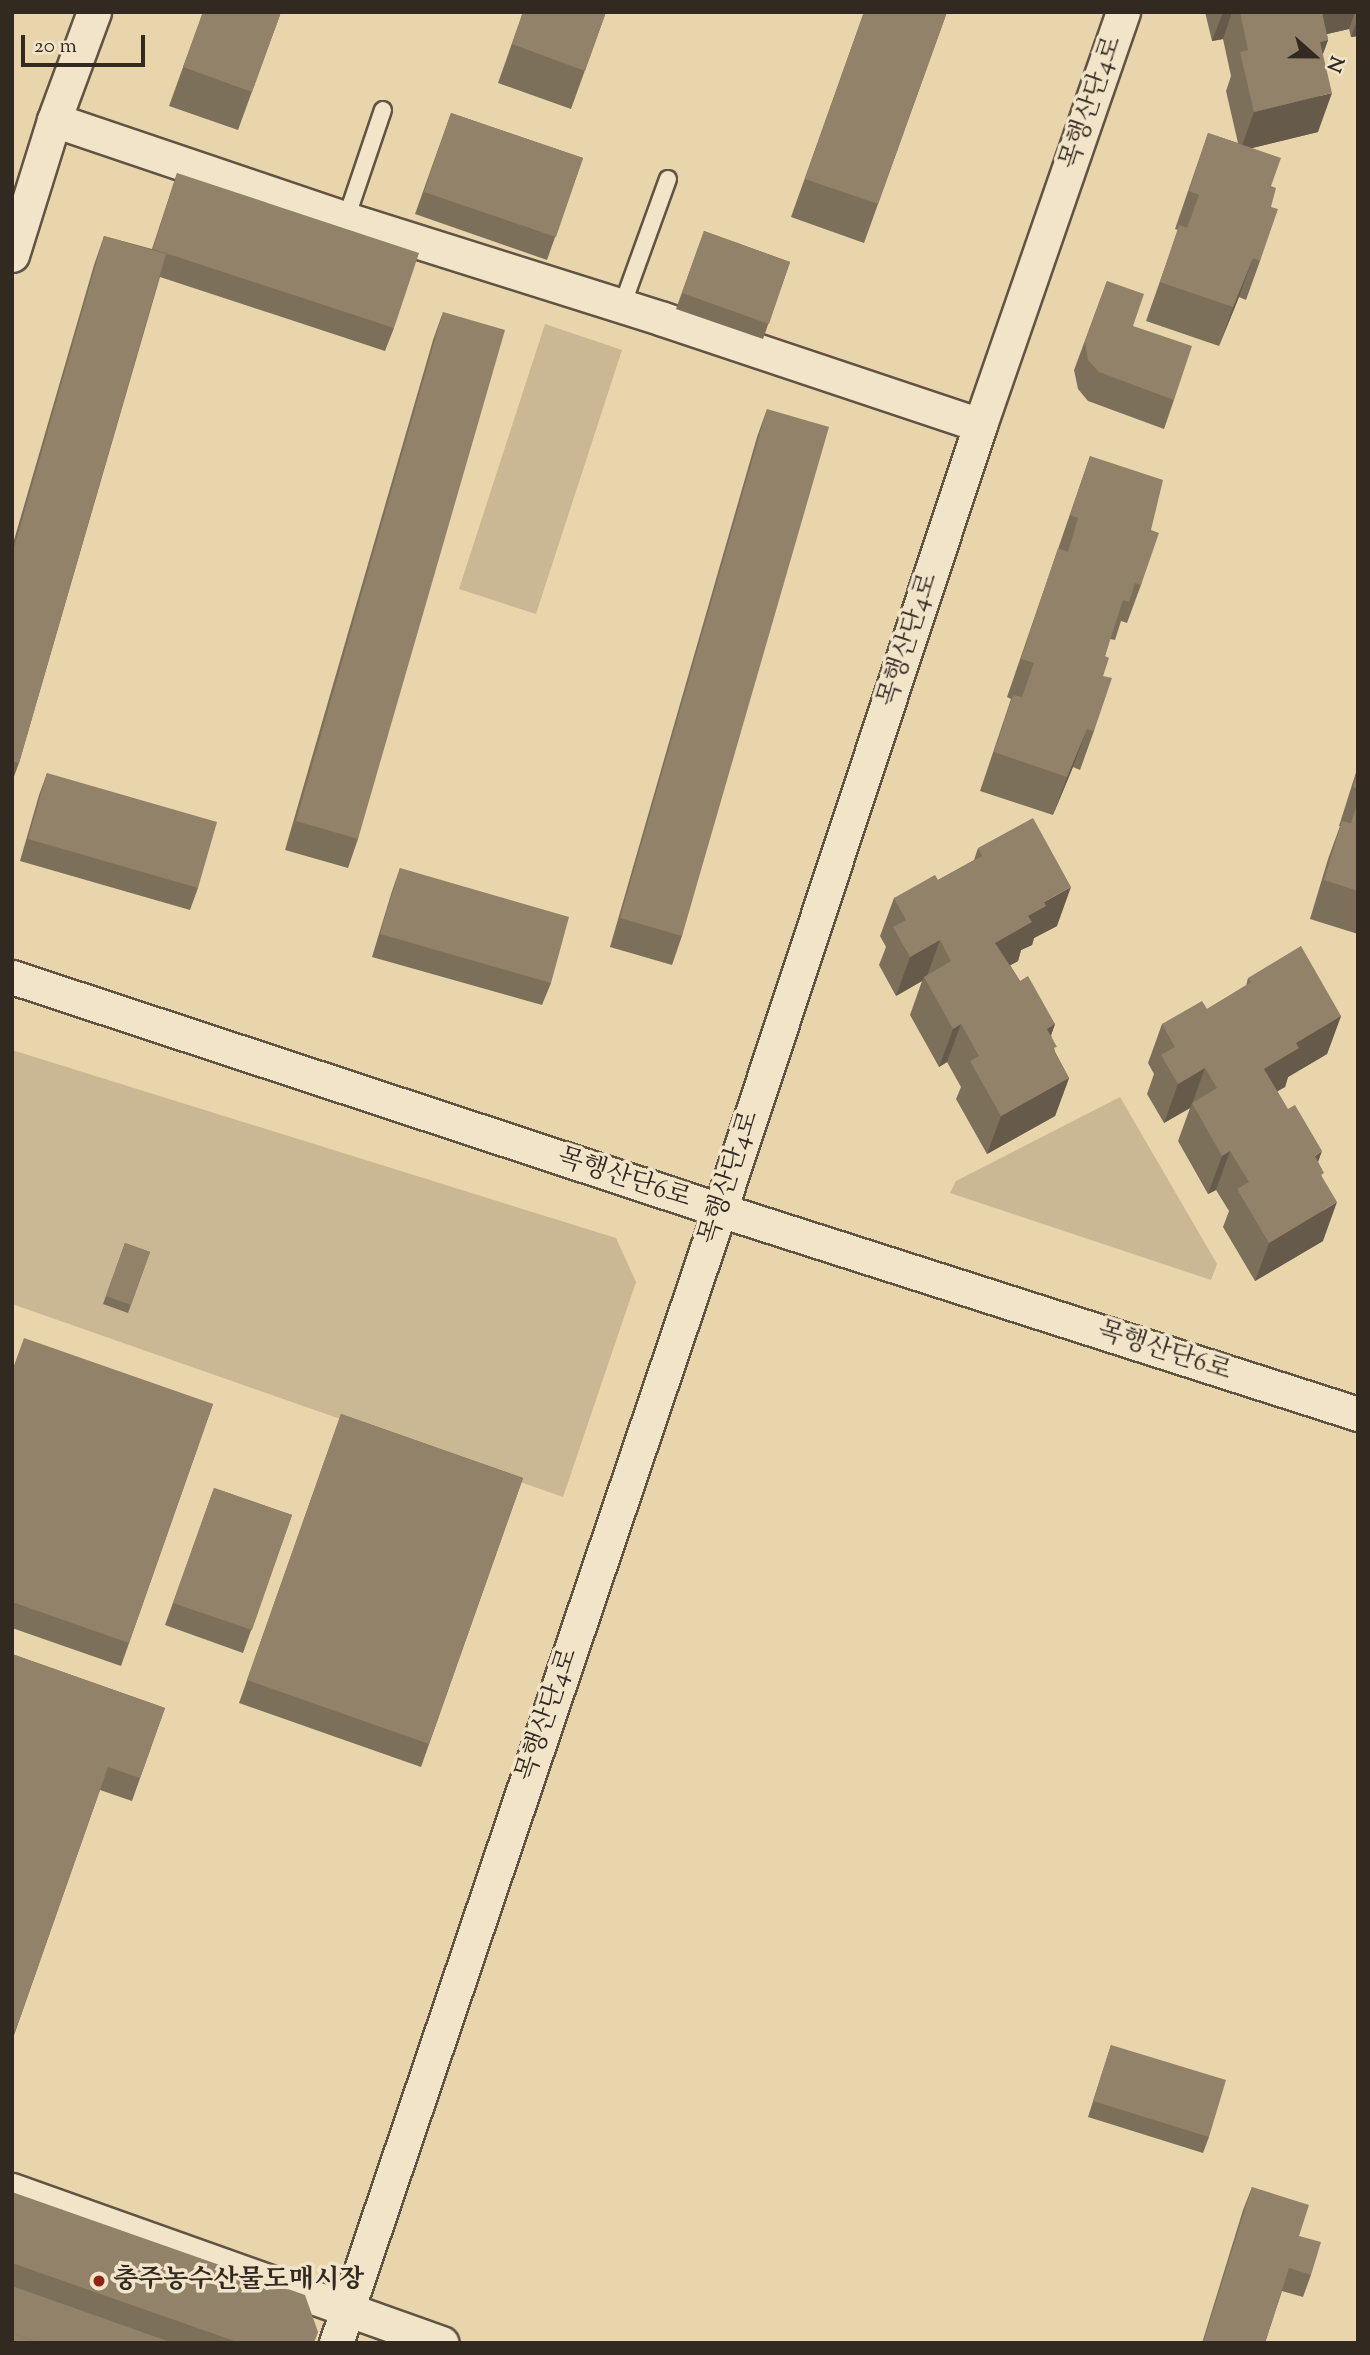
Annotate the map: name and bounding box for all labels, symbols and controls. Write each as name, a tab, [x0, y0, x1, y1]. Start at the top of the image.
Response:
scale bar	[24, 21, 149, 65]
north arrow	[1279, 21, 1349, 91]
text: 20 m	[34, 32, 77, 62]
street label: 목행산단4로	[1055, 32, 1129, 174]
text: N	[1319, 52, 1349, 76]
street label: 목행산단4로	[873, 569, 945, 711]
street label: 목행산단4로	[694, 1107, 766, 1249]
street label: 목행산단6로	[553, 1143, 695, 1215]
street label: 목행산단6로	[1093, 1316, 1235, 1388]
street label: 목행산단4로	[511, 1644, 585, 1786]
place label: 충주농수산물도매시장	[113, 2265, 364, 2297]
marker: 충주농수산물도매시장	[91, 2273, 107, 2289]

